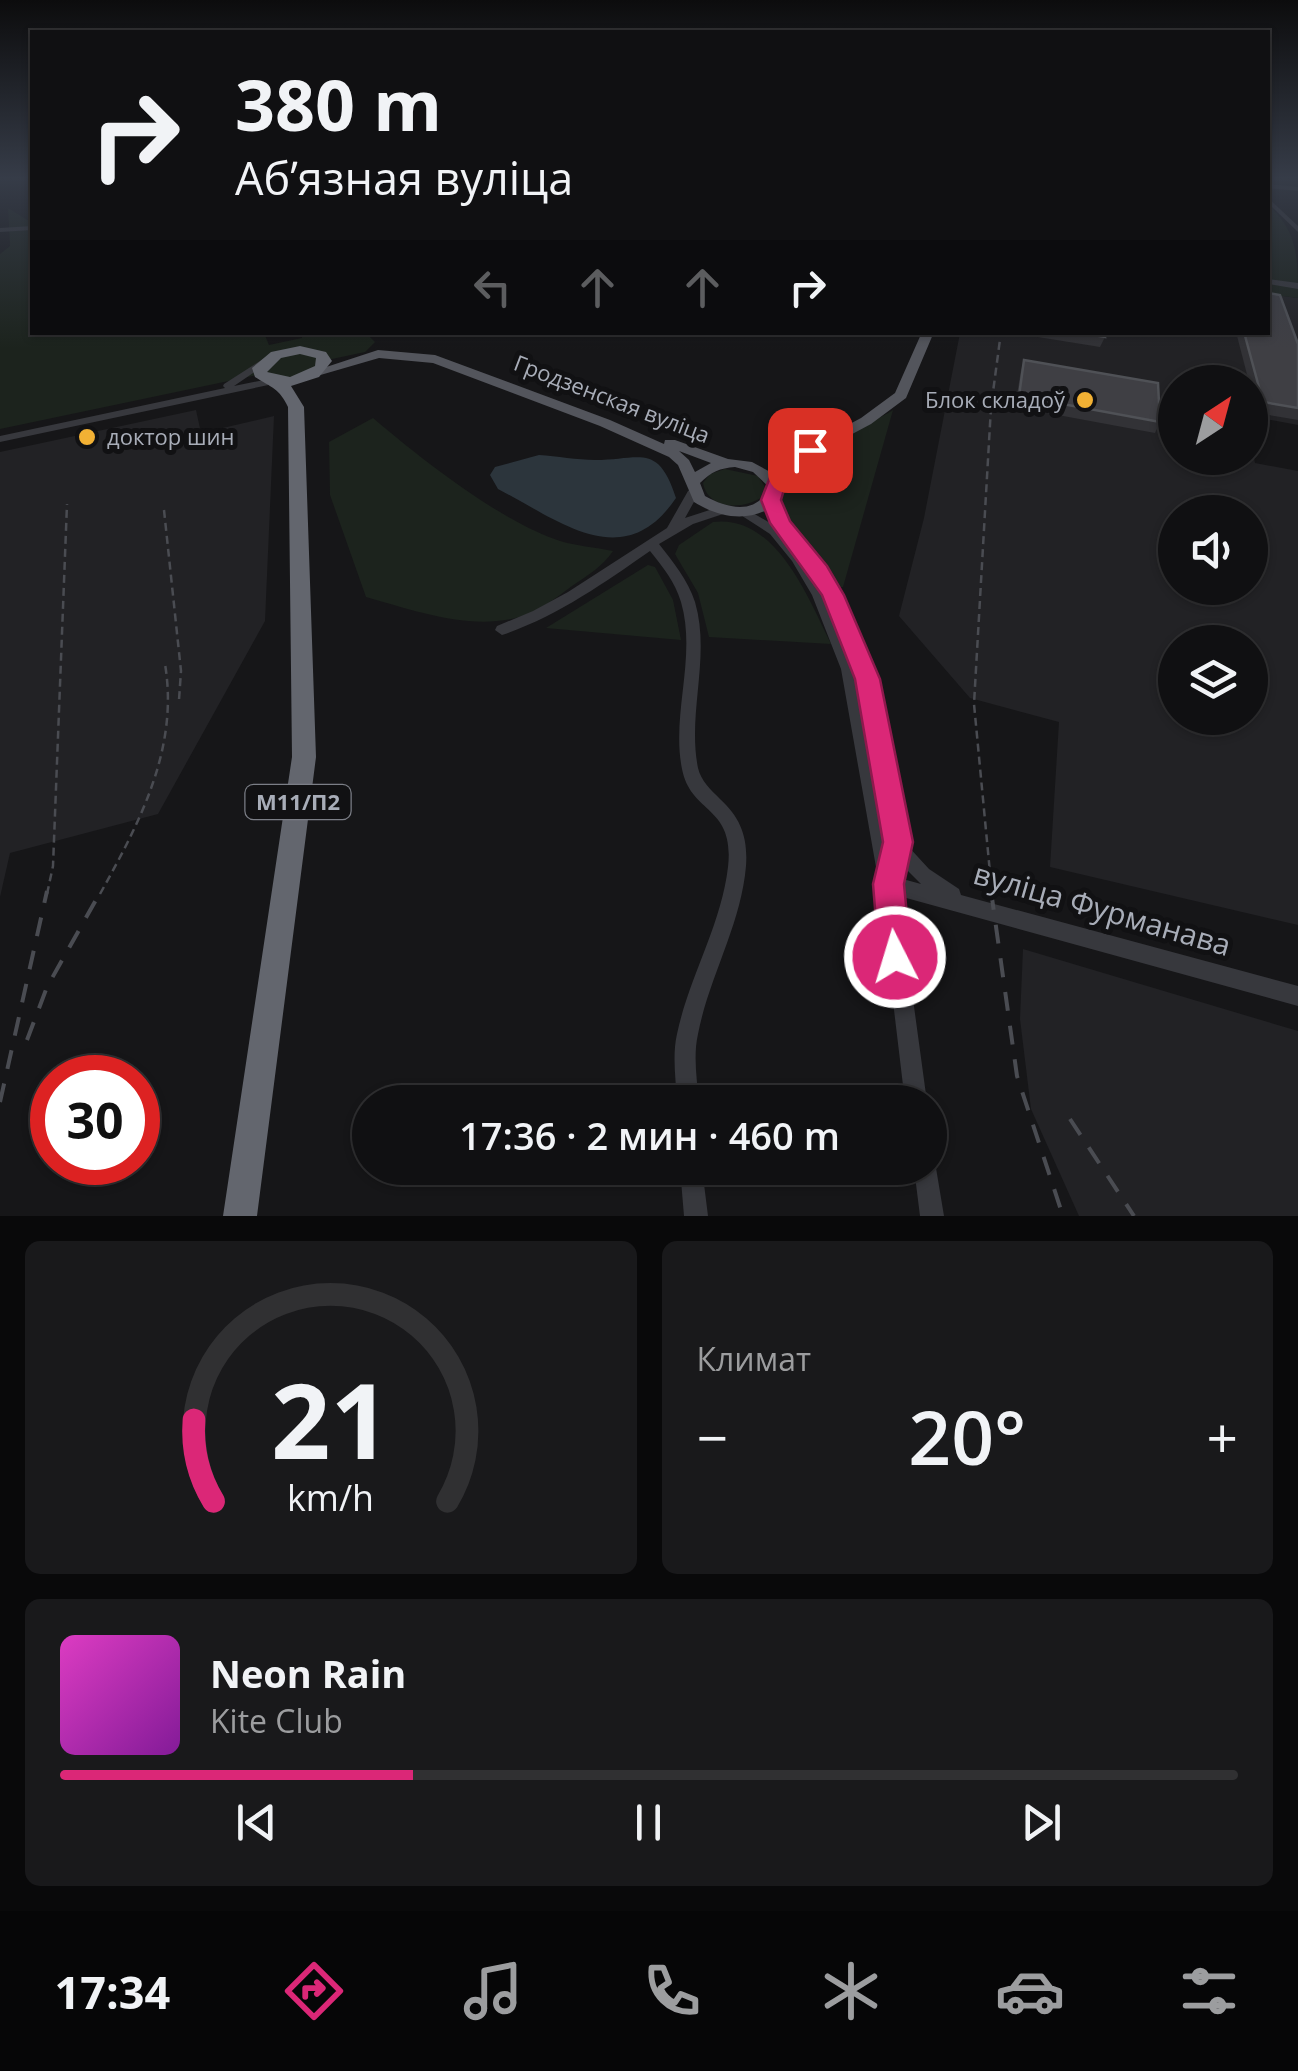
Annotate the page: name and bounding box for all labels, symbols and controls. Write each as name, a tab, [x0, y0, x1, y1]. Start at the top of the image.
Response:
text: 380 m	[235, 56, 442, 152]
icon: right	[70, 70, 200, 200]
text: Абʼязная вуліца	[235, 147, 573, 208]
icon: left	[465, 260, 520, 315]
icon: ahead	[570, 260, 625, 315]
icon: ahead	[675, 260, 730, 315]
icon: right	[780, 260, 835, 315]
street label: Гродзенская вуліца	[510, 347, 715, 449]
north arrow	[1158, 365, 1268, 475]
map controls	[1158, 365, 1268, 735]
place label: Блок складоў	[925, 384, 1066, 414]
marker: Блок складоў	[1074, 389, 1096, 411]
pin	[768, 408, 853, 493]
place label: доктор шин	[107, 421, 235, 451]
icon: arrive	[783, 423, 838, 478]
marker: доктор шин	[76, 426, 98, 448]
button: sound	[1158, 495, 1268, 605]
button: layers	[1158, 625, 1268, 735]
road number: М11/П2	[246, 785, 350, 819]
street label: вуліца Фурманава	[969, 852, 1236, 965]
position arrow	[843, 905, 947, 1009]
speed limit sign: 30	[30, 1055, 160, 1185]
text: 17:36 · 2 мин · 460 m	[459, 1109, 840, 1161]
text: Климат	[697, 1337, 811, 1380]
text: 21	[271, 1348, 390, 1489]
text: 20°	[908, 1385, 1026, 1487]
text: −	[697, 1399, 728, 1474]
text: +	[1207, 1399, 1238, 1474]
text: km/h	[287, 1473, 374, 1521]
text: Neon Rain	[210, 1647, 406, 1699]
text: Kite Club	[210, 1699, 343, 1742]
icon: previous	[229, 1795, 284, 1850]
icon: pause	[621, 1795, 676, 1850]
icon: next	[1014, 1795, 1069, 1850]
icon: directions	[279, 1956, 349, 2026]
icon: music	[458, 1956, 528, 2026]
icon: phone	[637, 1956, 707, 2026]
icon: climate	[816, 1956, 886, 2026]
icon: car	[995, 1956, 1065, 2026]
icon: filters	[1174, 1956, 1244, 2026]
text: 17:34	[54, 1961, 170, 2022]

